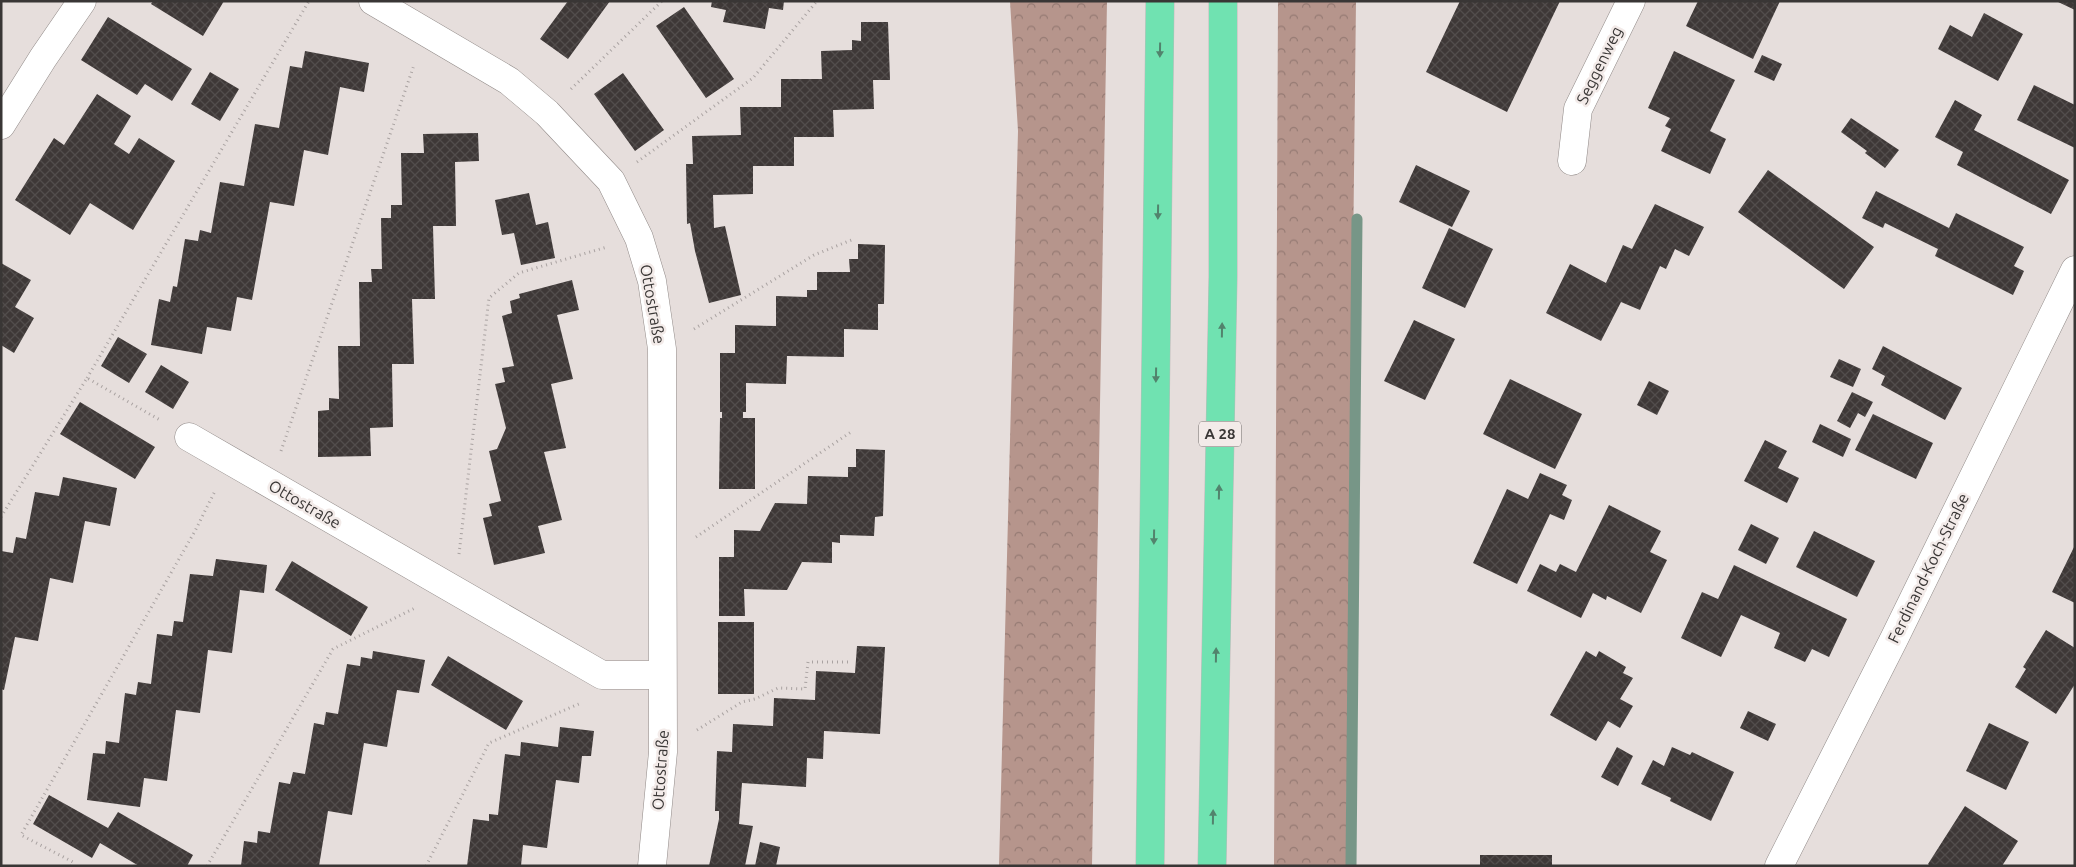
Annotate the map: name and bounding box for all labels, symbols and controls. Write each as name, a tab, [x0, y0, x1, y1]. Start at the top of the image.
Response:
street label: Seggenweg	[1572, 23, 1626, 107]
one-way arrow	[1156, 42, 1164, 58]
one-way arrow	[1154, 205, 1162, 221]
street label: Ottostraße	[637, 263, 669, 345]
one-way arrow	[1218, 321, 1226, 337]
one-way arrow	[1152, 367, 1160, 383]
road number: A 28	[1199, 422, 1241, 446]
street label: Ottostraße	[266, 476, 344, 532]
one-way arrow	[1215, 484, 1223, 500]
street label: Ferdinand-Koch-Straße	[1884, 490, 1972, 646]
one-way arrow	[1150, 530, 1158, 546]
one-way arrow	[1212, 646, 1220, 662]
street label: Ottostraße	[648, 729, 672, 811]
one-way arrow	[1209, 809, 1217, 825]

